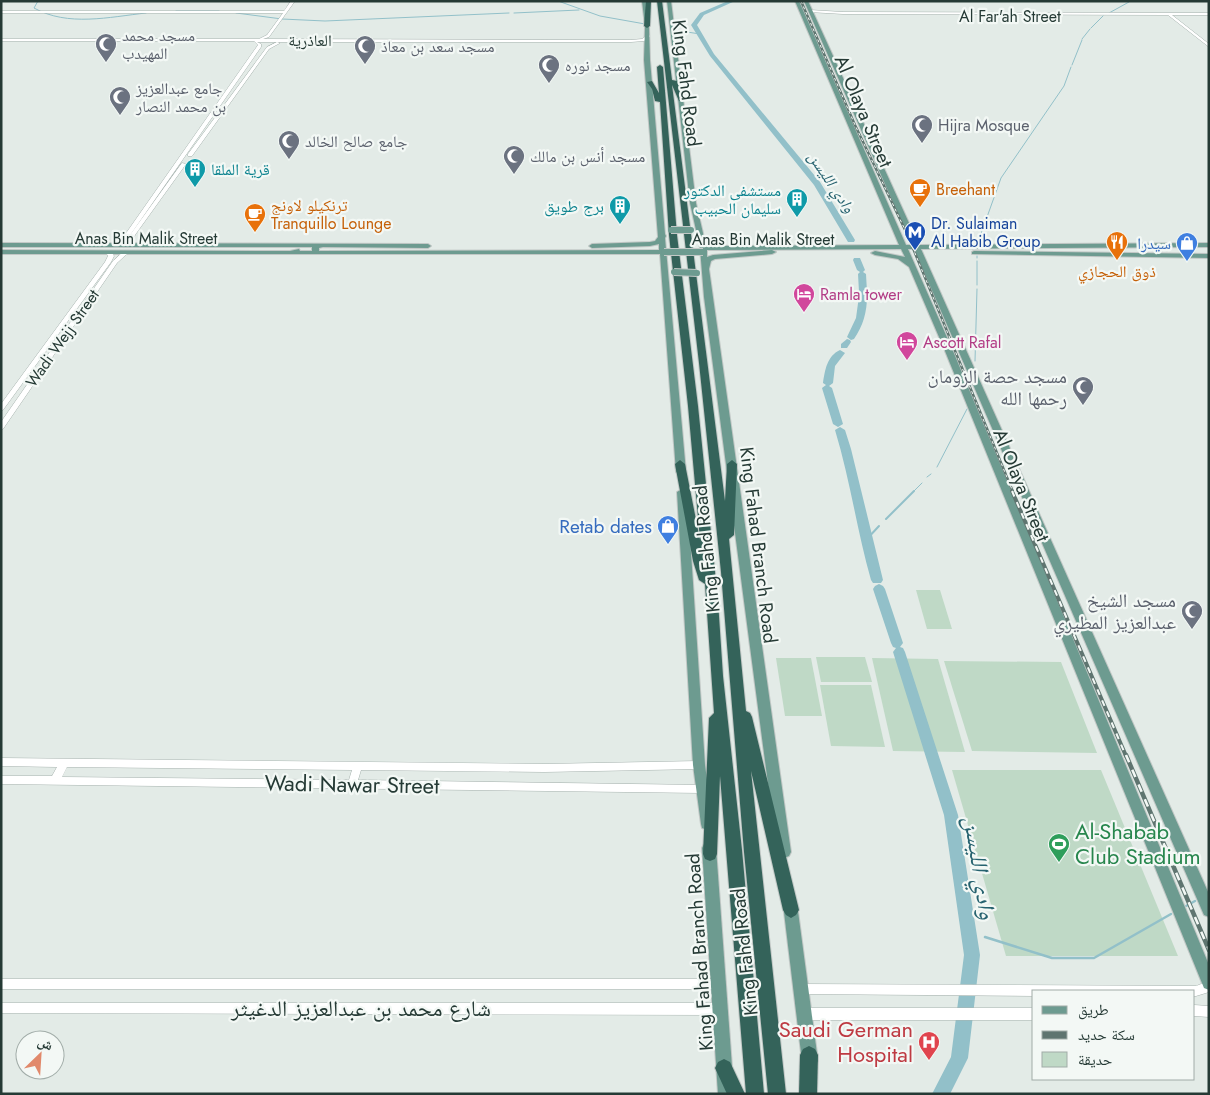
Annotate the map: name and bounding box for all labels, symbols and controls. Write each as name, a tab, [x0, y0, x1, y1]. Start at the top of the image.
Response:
street label: Al Far'ah Street	[959, 5, 1061, 28]
street label: King Fahd Road	[665, 18, 708, 148]
place label: مسجد محمد المهيدب	[122, 24, 195, 65]
street label: العاذرية	[288, 29, 332, 52]
mosque icon: مسجد محمد المهيدب	[94, 32, 118, 63]
mosque icon: مسجد سعد بن معاذ	[353, 34, 377, 65]
place label: مسجد سعد بن معاذ	[381, 35, 495, 58]
street label: Al Olaya Street	[828, 51, 899, 172]
mosque icon: مسجد نوره	[537, 53, 561, 84]
place label: مسجد نوره	[565, 54, 631, 77]
place label: جامع عبدالعزيز بن محمد النصار	[135, 77, 226, 118]
mosque icon: جامع عبدالعزيز بن محمد النصار	[108, 85, 132, 116]
mosque icon: Hijra Mosque	[910, 113, 934, 144]
place label: Hijra Mosque	[938, 114, 1030, 137]
mosque icon: جامع صالح الخالد	[277, 129, 301, 160]
place label: جامع صالح الخالد	[305, 130, 407, 153]
mosque icon: مسجد أنس بن مالك	[502, 144, 526, 175]
place label: مسجد أنس بن مالك	[530, 145, 645, 168]
water label: وادي الليسن	[802, 147, 861, 219]
building icon: قرية الملقا	[183, 157, 207, 188]
place label: قرية الملقا	[211, 158, 270, 181]
cafe icon: Breehant	[908, 177, 932, 208]
place label: Breehant	[936, 178, 995, 201]
place label: مستشفى الدكتور سليمان الحبيب	[683, 179, 781, 220]
building icon: مستشفى الدكتور سليمان الحبيب	[785, 187, 809, 218]
place label: ترنكيلو لاونج Tranquillo Lounge	[271, 194, 391, 235]
building icon: برج طويق	[608, 194, 632, 225]
place label: برج طويق	[544, 195, 604, 218]
cafe icon: ترنكيلو لاونج Tranquillo Lounge	[243, 202, 267, 233]
place label: Dr. Sulaiman Al Habib Group	[931, 212, 1040, 253]
metro station icon: Dr. Sulaiman Al Habib Group	[903, 220, 927, 251]
street label: Anas Bin Malik Street	[75, 227, 218, 250]
street label: Anas Bin Malik Street	[692, 228, 835, 251]
restaurant icon: ذوق الحجازي	[1105, 230, 1129, 261]
shop icon: سيدرا	[1175, 231, 1199, 262]
place label: سيدرا	[1137, 232, 1171, 255]
place label: ذوق الحجازي	[1078, 260, 1156, 284]
hotel icon: Ramla tower	[792, 282, 816, 313]
place label: Ramla tower	[820, 283, 903, 306]
street label: Wadi Wejj Street	[20, 285, 105, 392]
hotel icon: Ascott Rafal	[895, 330, 919, 361]
place label: Ascott Rafal	[923, 331, 1001, 354]
place label: مسجد حصة الزومان رحمها الله	[928, 363, 1067, 412]
mosque icon: مسجد حصة الزومان رحمها الله	[1071, 375, 1095, 406]
street label: Al Olaya Street	[987, 425, 1057, 546]
street label: King Fahad Branch Road	[733, 445, 784, 645]
street label: King Fahd Road	[686, 484, 727, 614]
place label: Retab dates	[559, 513, 652, 540]
shop icon: Retab dates	[656, 514, 680, 545]
place label: مسجد الشيخ عبدالعزيز المطيري	[1053, 587, 1176, 638]
mosque icon: مسجد الشيخ عبدالعزيز المطيري	[1180, 599, 1204, 630]
street label: Wadi Nawar Street	[264, 766, 440, 802]
water label: وادي الليسن	[953, 814, 1006, 922]
place label: Al-Shabab Club Stadium	[1075, 815, 1201, 872]
sports icon: Al-Shabab Club Stadium	[1047, 832, 1071, 863]
street label: King Fahad Branch Road	[679, 852, 720, 1052]
street label: King Fahd Road	[724, 887, 765, 1017]
legend	[1032, 990, 1195, 1080]
street label: شارع محمد بن عبدالعزيز الدغيثر	[230, 992, 491, 1024]
text: طريق	[1078, 999, 1109, 1021]
place label: Saudi German Hospital	[779, 1013, 913, 1070]
text: سكة حديد	[1078, 1024, 1135, 1046]
north arrow	[15, 1030, 65, 1080]
hospital icon: Saudi German Hospital	[917, 1030, 941, 1061]
text: ش	[35, 1031, 57, 1055]
text: حديقة	[1078, 1049, 1113, 1071]

